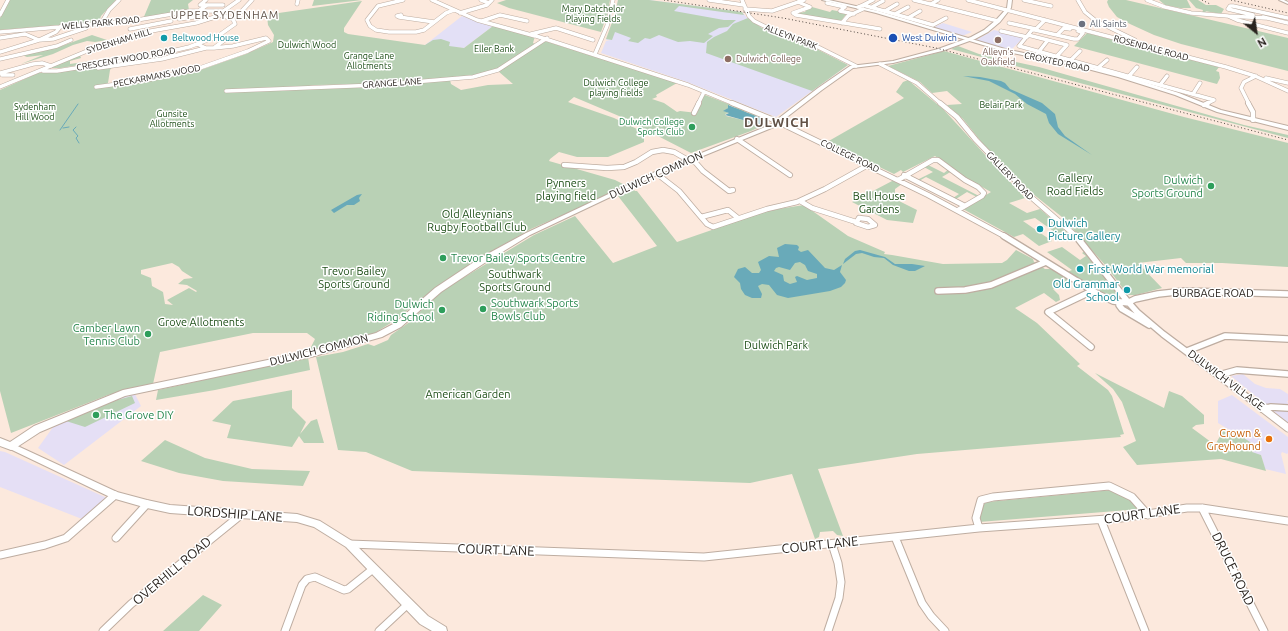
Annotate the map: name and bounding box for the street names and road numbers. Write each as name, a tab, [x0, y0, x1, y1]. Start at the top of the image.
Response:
street label: WELLS PARK ROAD	[62, 14, 140, 32]
street label: ALLEYN PARK	[763, 22, 819, 52]
street label: SYDENHAM HILL	[85, 26, 153, 56]
street label: ROSENDALE ROAD	[1112, 33, 1190, 63]
street label: CRESCENT WOOD ROAD	[76, 45, 176, 73]
street label: CROXTED ROAD	[1023, 50, 1091, 74]
street label: PECKARMANS WOOD	[113, 62, 201, 90]
street label: GRANGE LANE	[362, 76, 422, 90]
street label: COLLEGE ROAD	[819, 137, 881, 175]
street label: DULWICH COMMON	[607, 148, 705, 202]
street label: GALLERY ROAD	[984, 149, 1036, 203]
street label: BURBAGE ROAD	[1172, 286, 1254, 300]
street label: DULWICH COMMON	[268, 331, 370, 369]
street label: DULWICH VILLAGE	[1185, 347, 1267, 413]
street label: COURT LANE	[1103, 501, 1181, 527]
street label: LORDSHIP LANE	[187, 503, 283, 525]
street label: DRUCE ROAD	[1208, 530, 1258, 608]
street label: COURT LANE	[781, 533, 859, 557]
street label: OVERHILL ROAD	[129, 534, 215, 608]
street label: COURT LANE	[457, 541, 535, 559]

